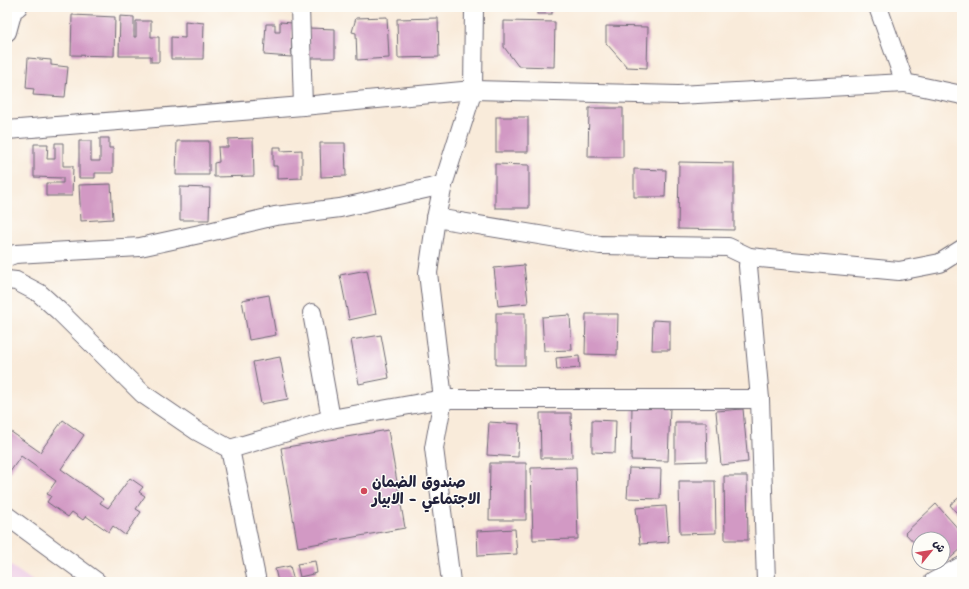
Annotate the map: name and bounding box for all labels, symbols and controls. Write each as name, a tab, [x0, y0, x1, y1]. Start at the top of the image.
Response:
place label: صندوق الضمان الاجتماعي - الابيار	[370, 472, 480, 513]
marker: صندوق الضمان الاجتماعي - الابيار	[359, 486, 369, 496]
north arrow	[911, 531, 951, 571]
text: ش	[930, 537, 949, 555]

